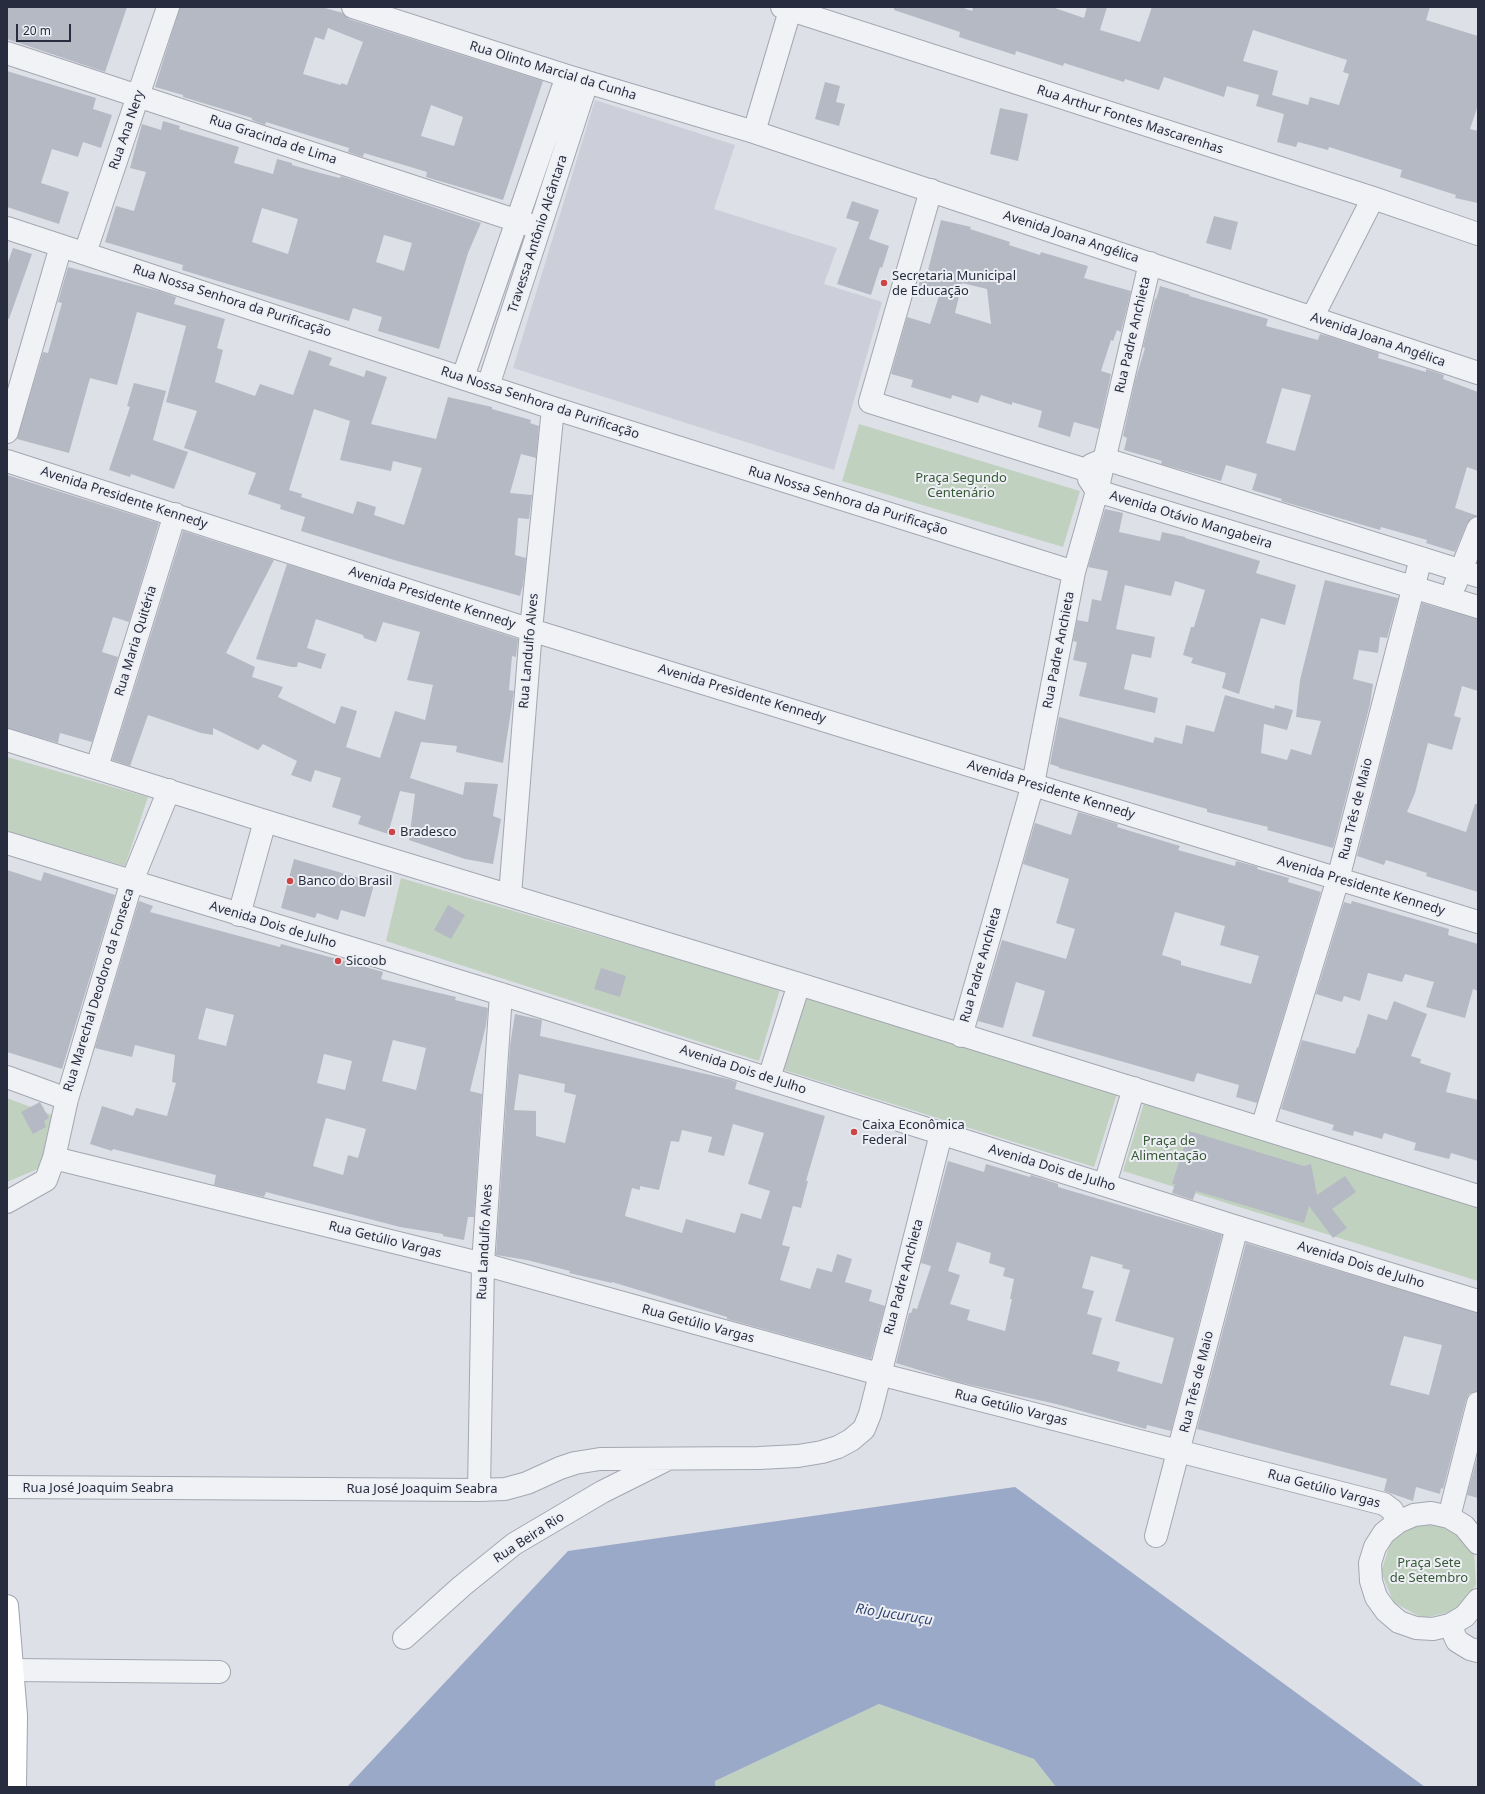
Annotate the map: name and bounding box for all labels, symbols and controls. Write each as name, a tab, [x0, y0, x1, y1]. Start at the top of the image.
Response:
scale bar	[18, 16, 73, 42]
text: 20 m	[23, 22, 51, 39]
street label: Rua Olinto Marcial da Cunha	[468, 38, 638, 104]
street label: Rua Arthur Fontes Mascarenhas	[1035, 82, 1225, 158]
street label: Rua Ana Nery	[106, 88, 148, 172]
street label: Rua Gracinda de Lima	[207, 112, 339, 168]
street label: Travessa Antônio Alcântara	[505, 153, 571, 315]
street label: Avenida Joana Angélica	[1001, 208, 1141, 266]
street label: Rua Nossa Senhora da Purificação	[131, 261, 333, 341]
place label: Secretaria Municipal de Educação	[892, 268, 1016, 299]
street label: Rua Padre Anchieta	[1112, 275, 1154, 395]
marker: Secretaria Municipal de Educação	[879, 278, 889, 288]
street label: Avenida Joana Angélica	[1309, 310, 1447, 370]
street label: Rua Nossa Senhora da Purificação	[439, 363, 641, 443]
street label: Rua Nossa Senhora da Purificação	[746, 463, 950, 539]
street label: Avenida Presidente Kennedy	[39, 464, 209, 532]
park label: Praça Segundo Centenário	[915, 470, 1007, 501]
street label: Avenida Otávio Mangabeira	[1108, 488, 1274, 552]
street label: Avenida Presidente Kennedy	[347, 564, 517, 632]
street label: Rua Maria Quitéria	[112, 584, 160, 698]
street label: Rua Padre Anchieta	[1040, 590, 1078, 710]
street label: Rua Landulfo Alves	[516, 593, 542, 709]
street label: Avenida Presidente Kennedy	[656, 661, 828, 727]
street label: Rua Três de Maio	[1336, 756, 1376, 862]
street label: Avenida Presidente Kennedy	[965, 757, 1137, 823]
place label: Bradesco	[400, 824, 457, 840]
marker: Bradesco	[387, 827, 397, 837]
street label: Avenida Presidente Kennedy	[1275, 853, 1447, 919]
place label: Banco do Brasil	[298, 873, 392, 889]
marker: Banco do Brasil	[285, 876, 295, 886]
street label: Rua Marechal Deodoro da Fonseca	[61, 886, 137, 1094]
street label: Avenida Dois de Julho	[208, 898, 338, 952]
street label: Rua Padre Anchieta	[957, 906, 1005, 1024]
place label: Sicoob	[346, 953, 386, 969]
marker: Sicoob	[333, 956, 343, 966]
street label: Avenida Dois de Julho	[678, 1042, 808, 1098]
place label: Caixa Econômica Federal	[862, 1117, 965, 1148]
marker: Caixa Econômica Federal	[849, 1127, 859, 1137]
park label: Praça de Alimentação	[1131, 1133, 1207, 1164]
street label: Avenida Dois de Julho	[987, 1141, 1117, 1195]
street label: Rua Landulfo Alves	[474, 1184, 496, 1300]
street label: Rua Padre Anchieta	[881, 1217, 927, 1337]
street label: Rua Getúlio Vargas	[327, 1218, 443, 1262]
street label: Avenida Dois de Julho	[1296, 1238, 1426, 1292]
street label: Rua Getúlio Vargas	[640, 1301, 756, 1347]
street label: Rua Três de Maio	[1177, 1329, 1217, 1435]
street label: Rua Getúlio Vargas	[953, 1386, 1069, 1430]
street label: Rua Getúlio Vargas	[1266, 1466, 1382, 1512]
street label: Rua José Joaquim Seabra	[23, 1480, 173, 1496]
street label: Rua José Joaquim Seabra	[347, 1481, 497, 1497]
street label: Rua Beira Rio	[491, 1509, 567, 1567]
park label: Praça Sete de Setembro	[1390, 1555, 1468, 1586]
water label: Rio Jucuruçu	[854, 1601, 934, 1629]

